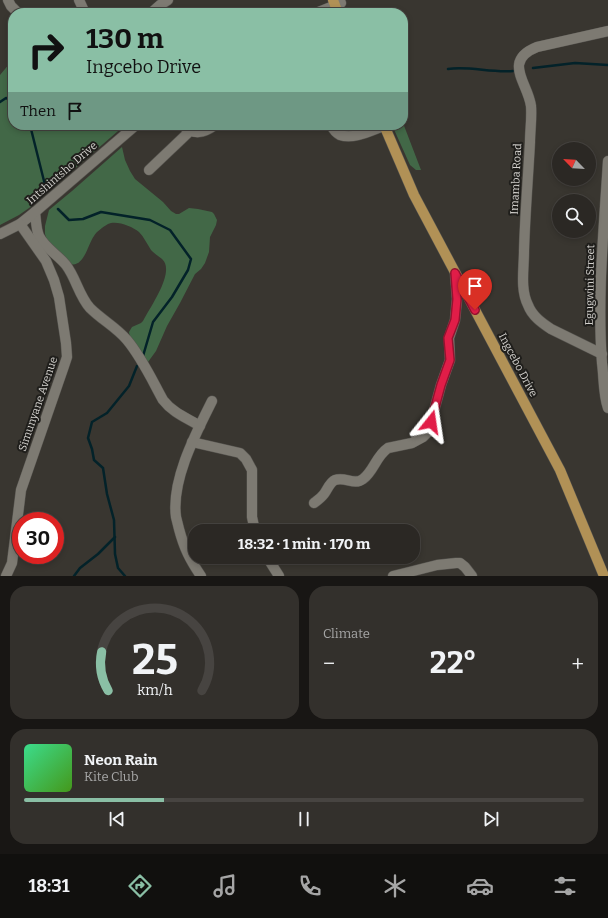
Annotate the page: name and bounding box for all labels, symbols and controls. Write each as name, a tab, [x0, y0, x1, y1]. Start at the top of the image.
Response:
text: 130 m	[86, 22, 164, 55]
icon: right	[20, 24, 72, 76]
text: Ingcebo Drive	[86, 56, 201, 78]
icon: arrive	[64, 100, 86, 122]
text: Then	[20, 102, 56, 120]
street label: Intshintsho Drive	[24, 139, 100, 207]
north arrow	[552, 142, 596, 186]
map controls	[552, 142, 596, 238]
street label: Imamba Road	[508, 143, 524, 215]
button: search	[552, 194, 596, 238]
street label: Egugwini Street	[583, 244, 597, 326]
pin	[458, 269, 492, 310]
icon: arrive	[464, 275, 486, 297]
street label: Ingcebo Drive	[496, 331, 540, 399]
street label: Simunyane Avenue	[16, 355, 60, 453]
position arrow	[410, 401, 452, 443]
speed limit sign: 30	[12, 512, 64, 564]
text: 18:32 · 1 min · 170 m	[238, 535, 370, 553]
text: Climate	[323, 626, 370, 641]
text: 25	[131, 634, 178, 684]
text: 22°	[430, 645, 477, 681]
text: −	[323, 650, 335, 677]
text: +	[571, 650, 584, 677]
text: km/h	[137, 681, 172, 698]
text: Neon Rain	[84, 751, 157, 769]
text: Kite Club	[84, 769, 138, 784]
icon: previous	[106, 808, 128, 830]
icon: pause	[293, 808, 315, 830]
icon: next	[480, 808, 502, 830]
icon: directions	[126, 872, 154, 900]
icon: music	[211, 872, 239, 900]
icon: phone	[296, 872, 324, 900]
icon: climate	[381, 872, 409, 900]
icon: car	[466, 872, 494, 900]
icon: filters	[551, 872, 579, 900]
text: 18:31	[29, 875, 69, 897]

